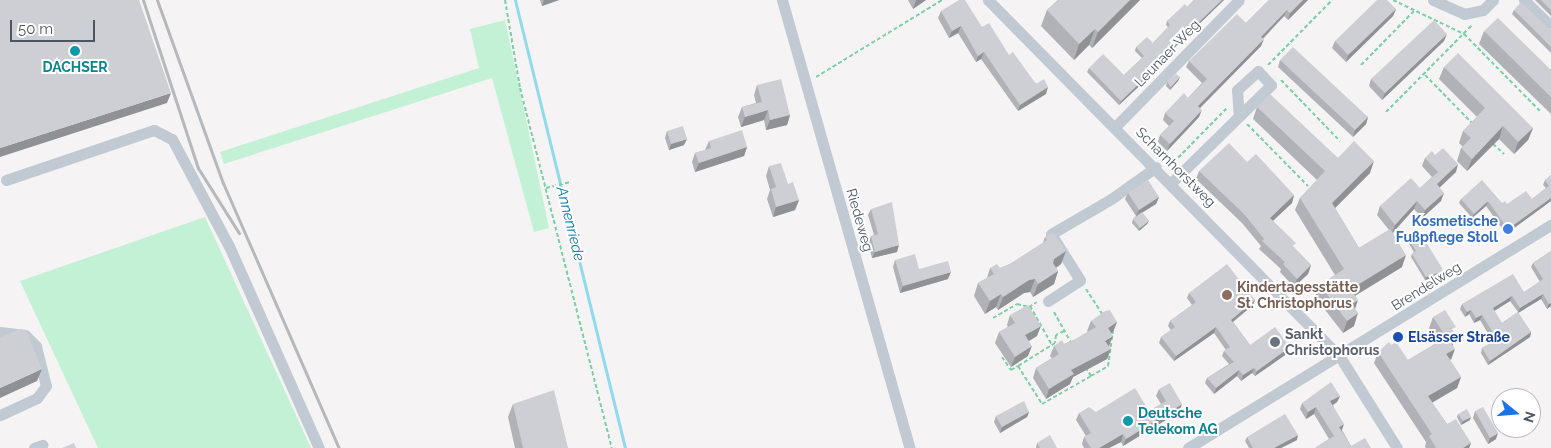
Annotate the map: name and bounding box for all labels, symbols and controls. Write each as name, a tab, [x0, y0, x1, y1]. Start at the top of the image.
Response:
scale bar	[12, 10, 98, 42]
street label: Leunaer Weg	[1131, 16, 1203, 90]
text: 50 m	[18, 20, 53, 38]
marker: DACHSER	[69, 45, 81, 57]
place label: DACHSER	[42, 59, 108, 75]
street label: Scharnhorstweg	[1133, 124, 1219, 210]
water label: Annenriede	[552, 185, 588, 263]
street label: Riedeweg	[843, 186, 877, 254]
place label: Kosmetische Fußpflege Stoll	[1396, 213, 1498, 246]
marker: Kosmetische Fußpflege Stoll	[1502, 223, 1514, 235]
street label: Brendelweg	[1388, 258, 1464, 314]
place label: Kindertagesstätte St. Christophorus	[1237, 279, 1358, 312]
marker: Kindertagesstätte St. Christophorus	[1221, 289, 1233, 301]
place label: Sankt Christophorus	[1285, 326, 1379, 358]
place label: Elsässer Straße	[1408, 329, 1510, 345]
marker: Elsässer Straße	[1392, 331, 1404, 343]
marker: Sankt Christophorus	[1269, 336, 1281, 348]
north arrow	[1491, 388, 1541, 438]
place label: Deutsche Telekom AG	[1138, 405, 1218, 438]
text: N	[1520, 410, 1539, 425]
marker: Deutsche Telekom AG	[1122, 415, 1134, 427]

